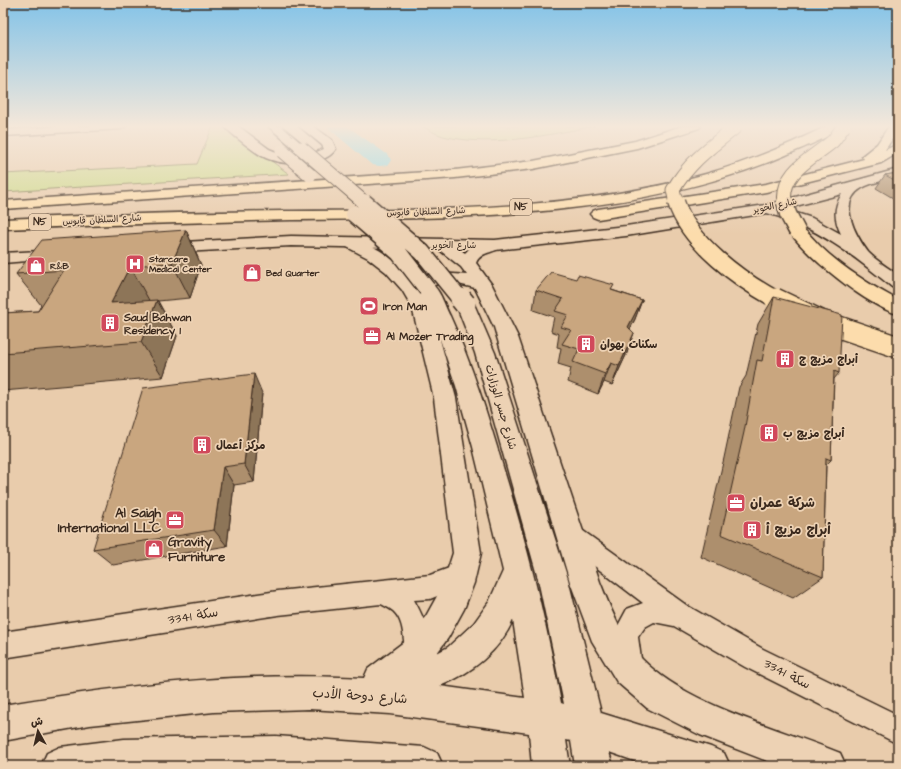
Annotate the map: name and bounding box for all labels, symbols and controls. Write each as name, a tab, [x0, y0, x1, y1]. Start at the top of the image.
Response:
street label: شارع الخوير	[751, 195, 798, 217]
road number: N5	[510, 199, 532, 215]
street label: شارع السلطان قابوس	[386, 204, 466, 220]
street label: شارع السلطان قابوس	[62, 211, 142, 229]
road number: N5	[29, 214, 51, 230]
street label: شارع الخوير	[431, 239, 476, 252]
hospital icon: Starcare Medical Center	[124, 253, 146, 275]
place label: Starcare Medical Center	[148, 253, 212, 276]
shop icon: R&B	[25, 255, 47, 277]
place label: R&B	[50, 260, 69, 273]
shop icon: Bed Quarter	[241, 262, 263, 284]
place label: Bed Quarter	[266, 267, 320, 280]
sports icon: Iron Man	[358, 295, 380, 317]
place label: Iron Man	[383, 299, 428, 314]
place label: Saud Bahwan Residency 1	[123, 310, 192, 340]
building icon: Saud Bahwan Residency 1	[99, 312, 121, 334]
office icon: Al Mozer Trading	[361, 325, 383, 347]
place label: Al Mozer Trading	[386, 329, 474, 346]
building icon: سكنات بهوان	[575, 333, 597, 355]
place label: سكنات بهوان	[600, 337, 658, 352]
building icon: أبراج مزيج ج	[774, 348, 796, 370]
place label: أبراج مزيج ج	[799, 352, 858, 367]
street label: شارع جسر الوزارات	[481, 363, 520, 452]
building icon: أبراج مزيج ب	[758, 422, 780, 444]
place label: أبراج مزيج ب	[783, 426, 844, 441]
building icon: مركز أعمال	[191, 434, 213, 456]
place label: مركز أعمال	[216, 438, 265, 453]
office icon: شركة عمران	[725, 492, 747, 514]
place label: شركة عمران	[750, 494, 815, 512]
place label: Al Saigh International LLC	[58, 504, 162, 537]
office icon: Al Saigh International LLC	[164, 509, 186, 531]
building icon: أبراج مزيج أ	[741, 519, 763, 541]
place label: أبراج مزيج أ	[766, 521, 831, 539]
place label: Gravity Furniture	[168, 533, 225, 566]
shop icon: Gravity Furniture	[143, 538, 165, 560]
street label: سكة 3341	[167, 603, 219, 629]
street label: سكة 3341	[760, 654, 814, 694]
street label: شارع دوحة الأدب	[312, 684, 408, 708]
north arrow	[18, 711, 58, 751]
text: ش	[30, 713, 44, 730]

